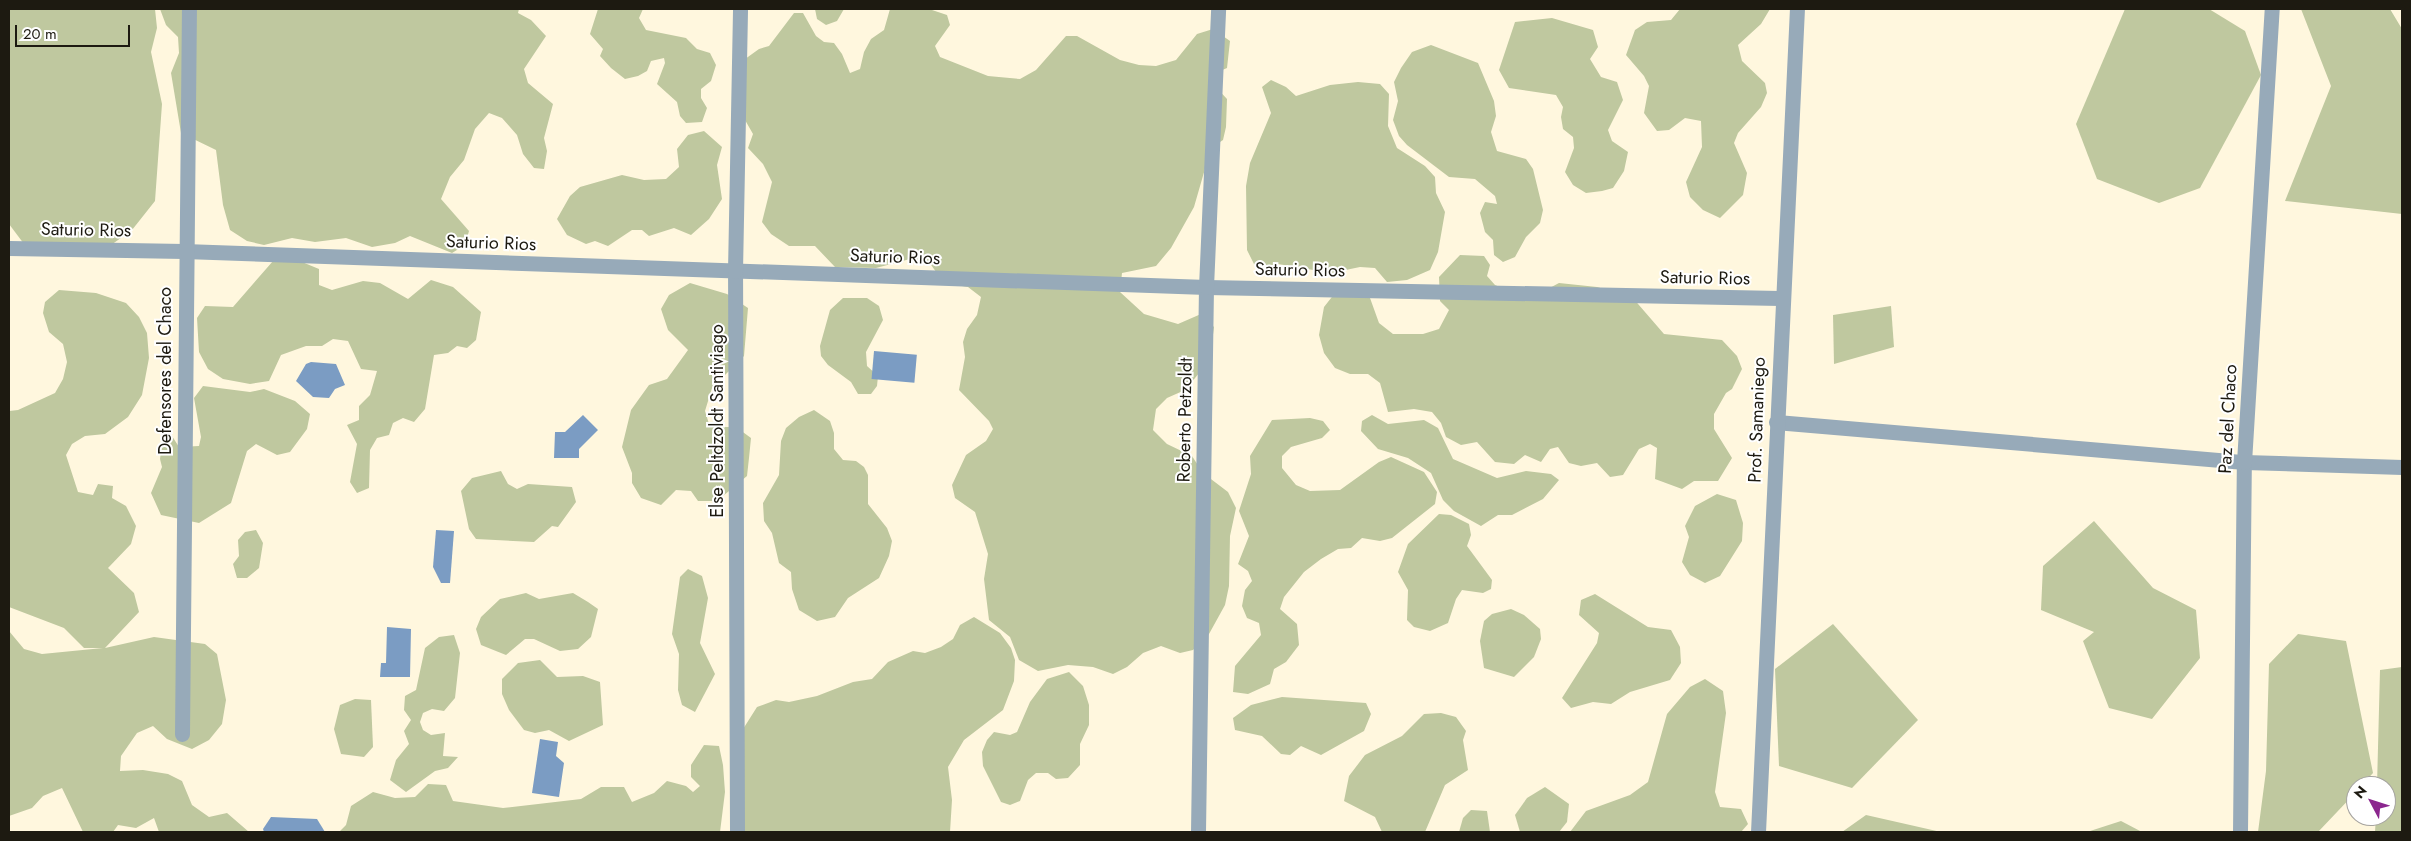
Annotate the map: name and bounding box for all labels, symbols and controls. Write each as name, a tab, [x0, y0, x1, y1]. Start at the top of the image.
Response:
scale bar	[18, 15, 132, 47]
text: 20 m	[23, 23, 57, 45]
street label: Saturio Rios	[41, 218, 131, 242]
street label: Saturio Rios	[446, 231, 536, 255]
street label: Saturio Rios	[850, 245, 940, 269]
street label: Saturio Rios	[1255, 258, 1345, 282]
street label: Saturio Rios	[1660, 266, 1750, 290]
street label: Defensores del Chaco	[154, 287, 176, 455]
street label: Else Peltdzoldt Santiviago	[706, 324, 728, 518]
street label: Prof. Samaniego	[1744, 357, 1770, 483]
street label: Roberto Petzoldt	[1173, 358, 1197, 482]
street label: Paz del Chaco	[2214, 364, 2242, 474]
north arrow	[2346, 776, 2396, 826]
text: N	[2349, 781, 2372, 803]

